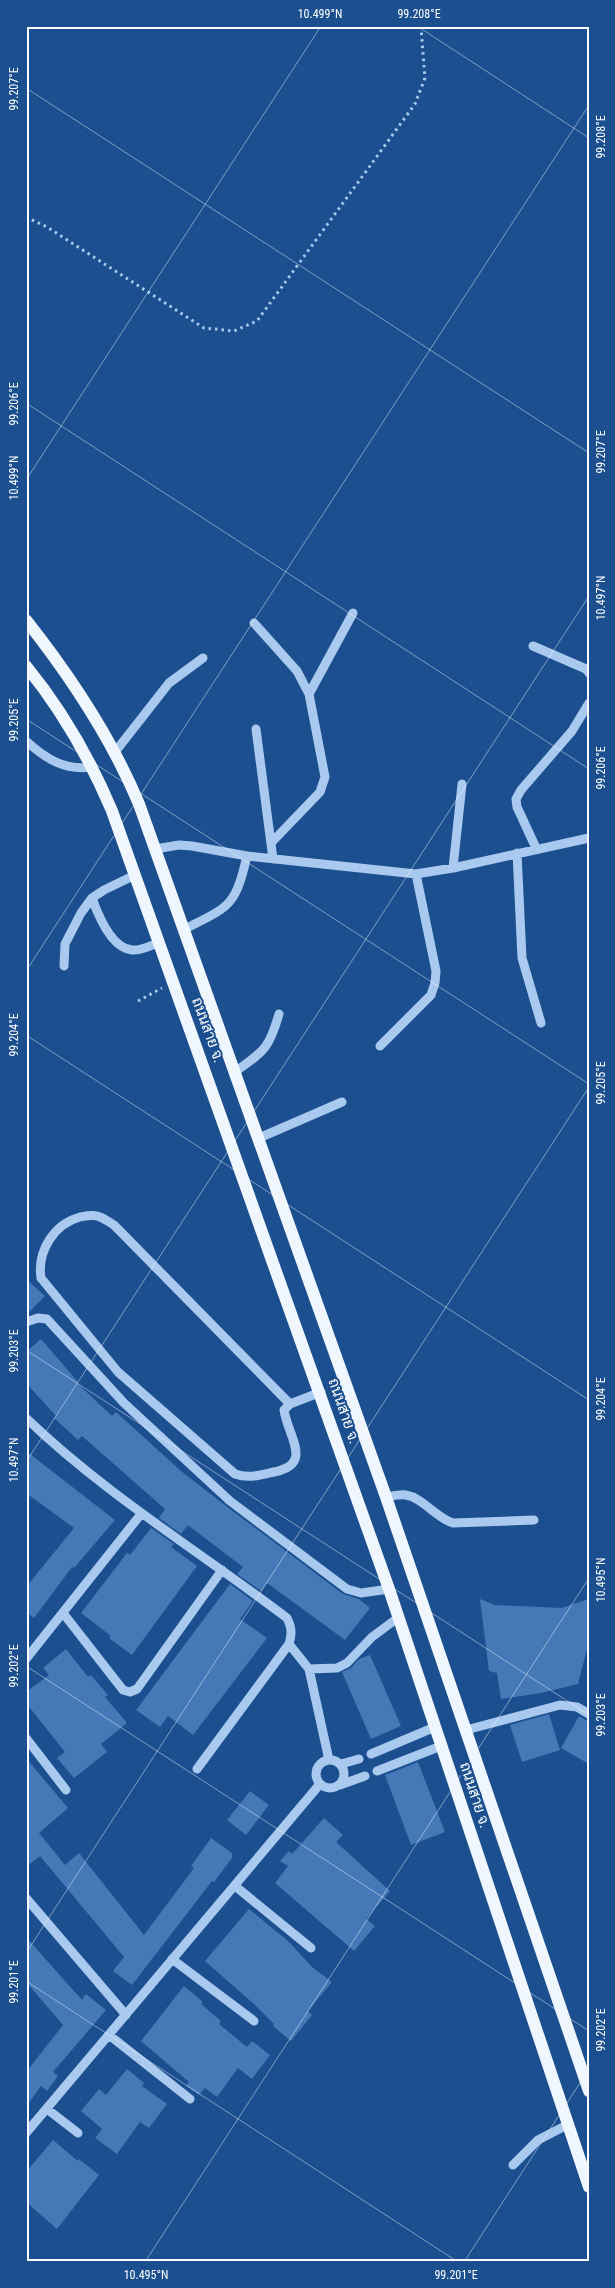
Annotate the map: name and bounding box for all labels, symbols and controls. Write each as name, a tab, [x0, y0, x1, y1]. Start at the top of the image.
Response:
text: 10.499°N	[298, 7, 342, 21]
text: 99.208°E	[397, 7, 441, 21]
text: 99.207°E	[7, 67, 21, 111]
text: 99.208°E	[594, 115, 608, 159]
text: 99.206°E	[7, 382, 21, 426]
text: 99.207°E	[594, 430, 608, 474]
text: 10.499°N	[7, 456, 21, 500]
text: 10.497°N	[594, 576, 608, 620]
text: 99.205°E	[7, 698, 21, 742]
text: 99.206°E	[594, 746, 608, 790]
street label: ถนนสาย จ.	[188, 995, 228, 1065]
text: 99.204°E	[7, 1013, 21, 1057]
text: 99.205°E	[594, 1061, 608, 1105]
text: 99.203°E	[7, 1329, 21, 1373]
street label: ถนนสาย จ.	[324, 1376, 364, 1446]
text: 99.204°E	[594, 1377, 608, 1421]
text: 10.497°N	[7, 1438, 21, 1482]
text: 10.495°N	[594, 1558, 608, 1602]
text: 99.202°E	[7, 1644, 21, 1688]
text: 99.203°E	[594, 1693, 608, 1737]
street label: ถนนสาย จ.	[456, 1760, 494, 1830]
text: 99.201°E	[7, 1960, 21, 2004]
text: 99.202°E	[594, 2008, 608, 2052]
text: 10.495°N	[124, 2268, 168, 2282]
text: 99.201°E	[434, 2268, 478, 2282]

